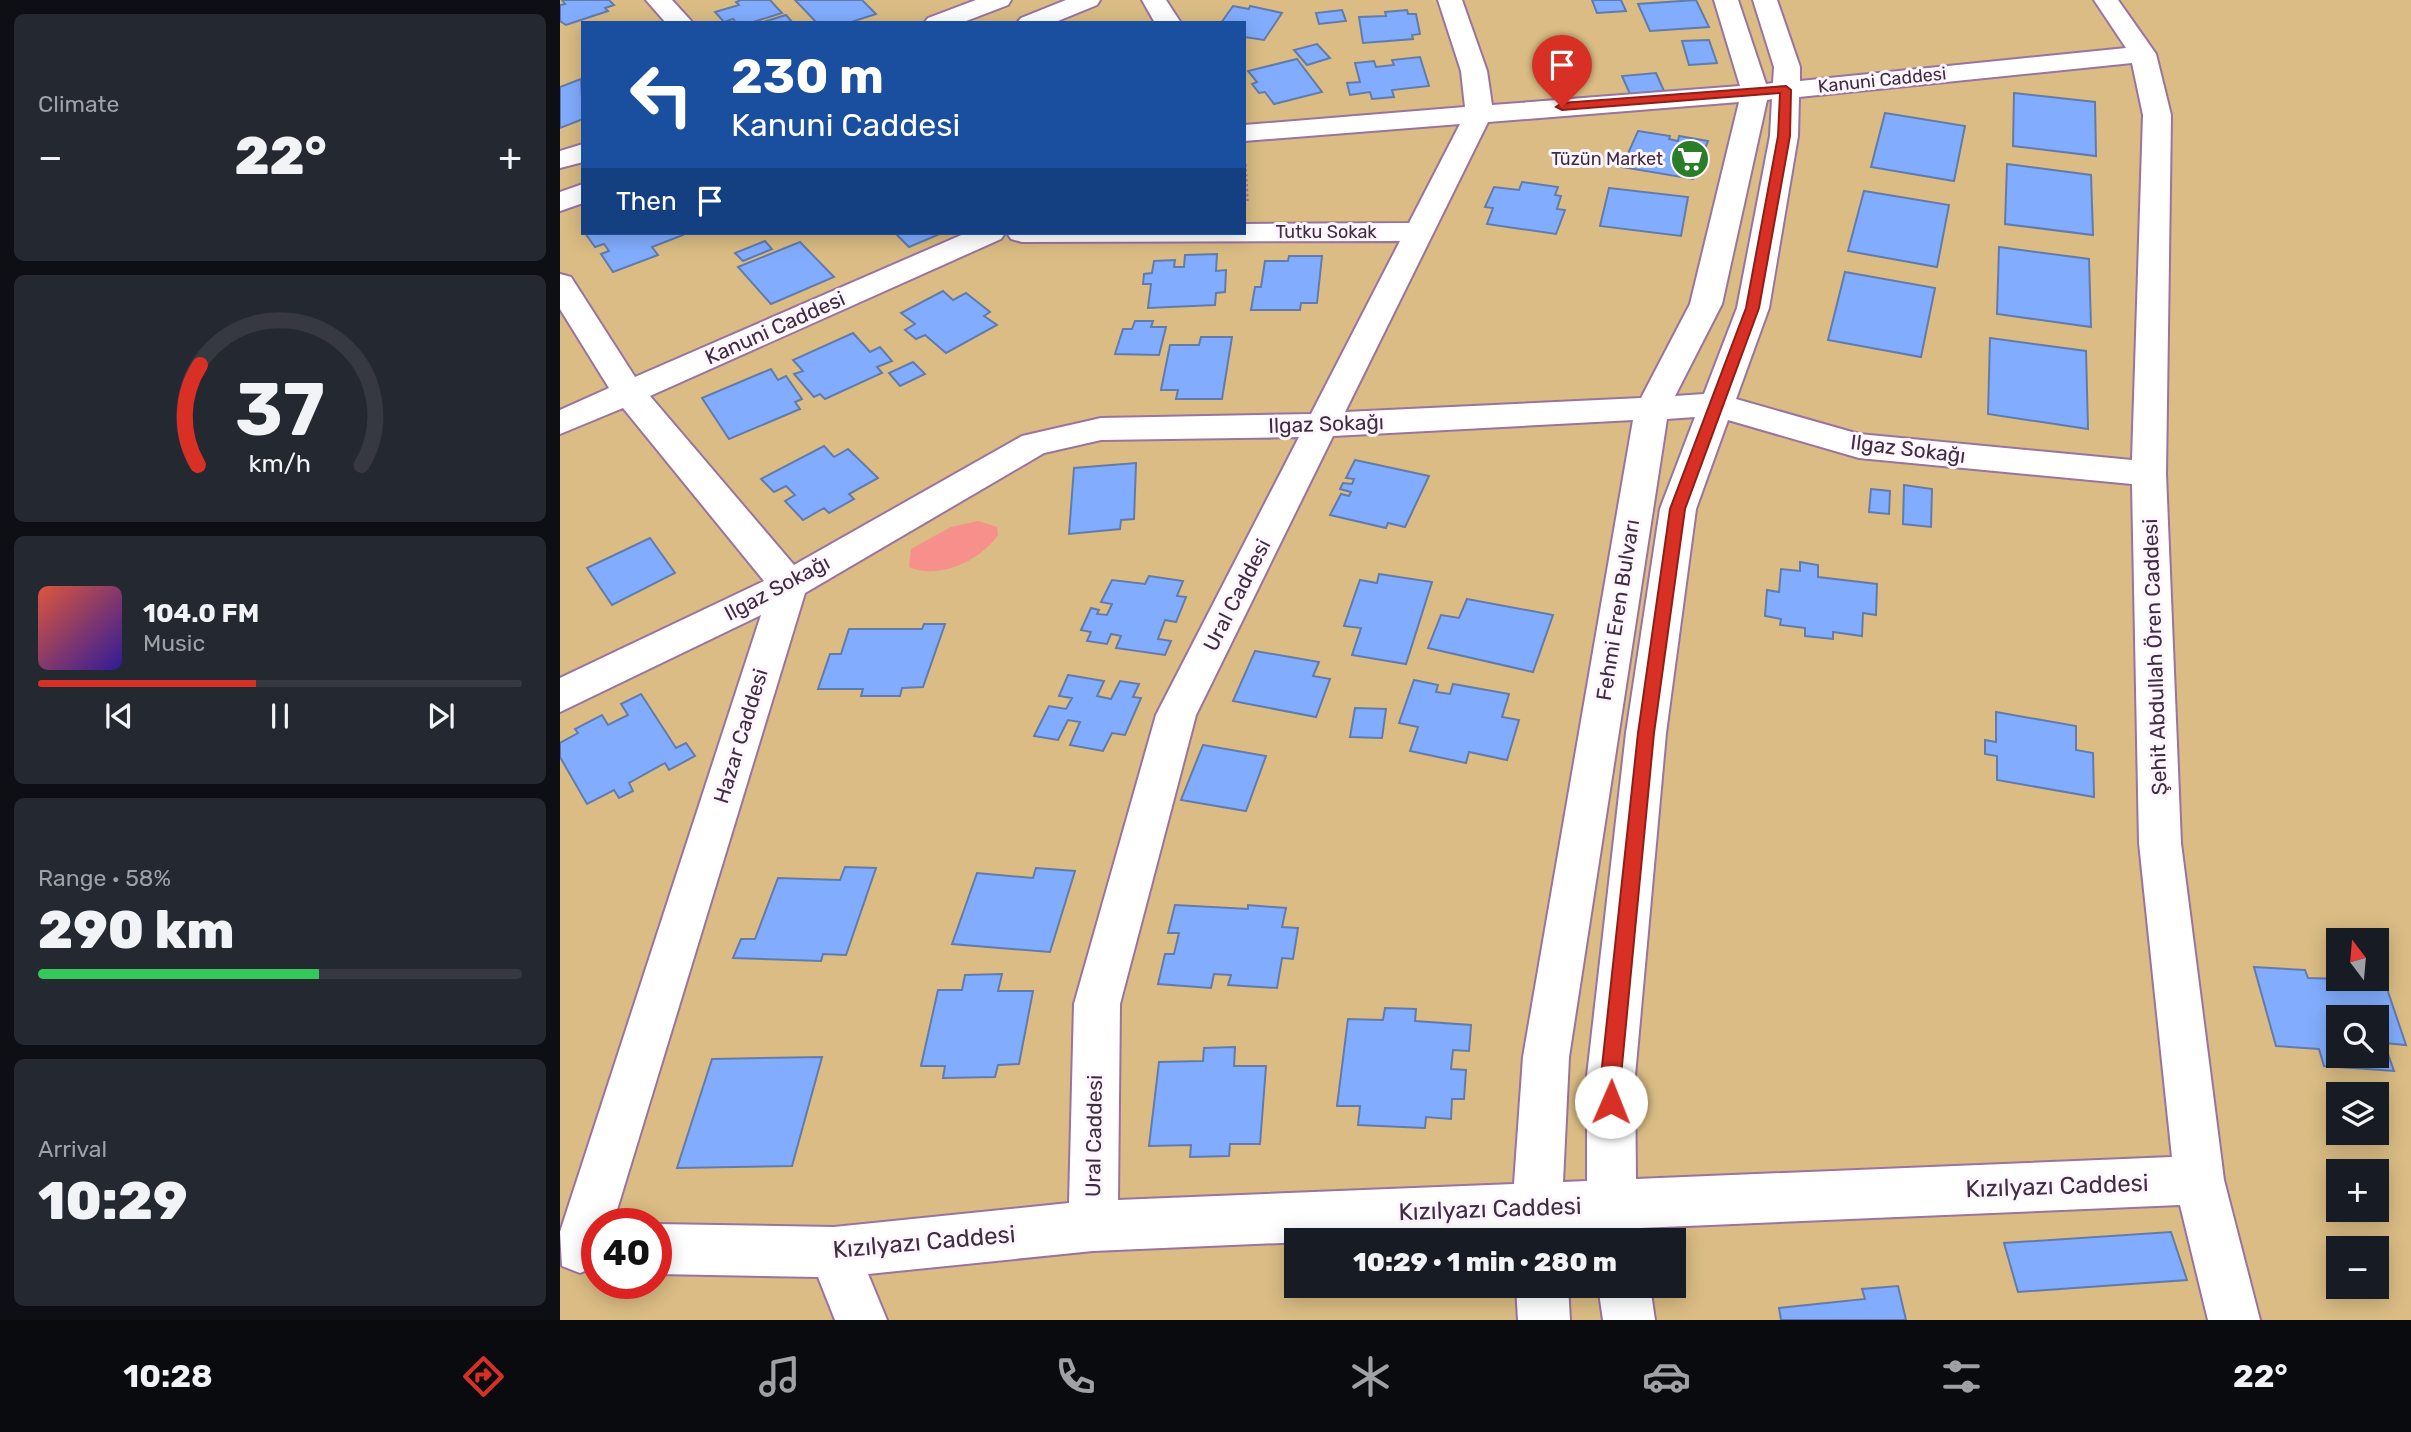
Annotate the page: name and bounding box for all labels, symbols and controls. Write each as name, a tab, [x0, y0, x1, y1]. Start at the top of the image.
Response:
pin	[1532, 35, 1592, 107]
icon: arrive	[1543, 46, 1581, 84]
text: 230 m	[731, 47, 884, 105]
icon: left	[616, 49, 707, 140]
street label: Kanuni Caddesi	[1817, 62, 1947, 98]
text: Climate	[38, 90, 119, 118]
text: Kanuni Caddesi	[731, 106, 960, 144]
text: 22°	[234, 125, 327, 187]
text: −	[38, 134, 63, 180]
text: +	[498, 134, 522, 180]
supermarket icon: Tüzün Market	[1669, 138, 1711, 180]
place label: Tüzün Market	[1551, 148, 1663, 170]
icon: arrive	[691, 182, 729, 220]
text: Then	[616, 186, 677, 217]
street label: Tutku Sokak	[1275, 221, 1377, 243]
street label: Kanuni Caddesi	[701, 286, 849, 370]
text: 37	[235, 367, 325, 453]
street label: Ilgaz Sokağı	[1268, 409, 1384, 438]
street label: Ilgaz Sokağı	[1849, 429, 1967, 468]
text: km/h	[249, 449, 311, 478]
street label: Fehmi Eren Bulvarı	[1591, 517, 1644, 702]
street label: Şehit Abdullah Ören Caddesi	[2137, 518, 2172, 796]
street label: Ural Caddesi	[1198, 535, 1275, 655]
street label: Ilgaz Sokağı	[720, 549, 834, 626]
text: 104.0 FM	[143, 598, 259, 629]
text: Music	[143, 629, 205, 657]
street label: Hazar Caddesi	[708, 665, 773, 806]
icon: previous	[100, 697, 138, 735]
icon: pause	[261, 697, 299, 735]
icon: next	[422, 697, 460, 735]
text: Range · 58%	[38, 864, 171, 892]
text: 290 km	[38, 899, 235, 961]
north arrow	[2326, 928, 2389, 990]
map controls	[2326, 928, 2389, 1299]
button: search	[2326, 1005, 2389, 1068]
position arrow	[1574, 1065, 1648, 1139]
street label: Ural Caddesi	[1080, 1075, 1107, 1197]
button: layers	[2326, 1082, 2389, 1145]
text: Arrival	[38, 1135, 107, 1163]
button: +	[2326, 1159, 2389, 1222]
street label: Kızılyazı Caddesi	[1965, 1169, 2149, 1203]
text: 10:29	[38, 1170, 187, 1232]
street label: Kızılyazı Caddesi	[1398, 1192, 1582, 1226]
speed limit sign: 40	[581, 1208, 672, 1299]
street label: Kızılyazı Caddesi	[831, 1220, 1017, 1264]
button: −	[2326, 1236, 2389, 1299]
text: 10:29 · 1 min · 280 m	[1353, 1247, 1617, 1278]
icon: directions	[459, 1352, 508, 1401]
icon: music	[755, 1352, 804, 1401]
icon: phone	[1051, 1352, 1100, 1401]
icon: climate	[1346, 1352, 1395, 1401]
icon: car	[1642, 1352, 1691, 1401]
icon: filters	[1937, 1352, 1986, 1401]
text: 10:28	[123, 1357, 213, 1395]
text: 22°	[2233, 1357, 2288, 1395]

